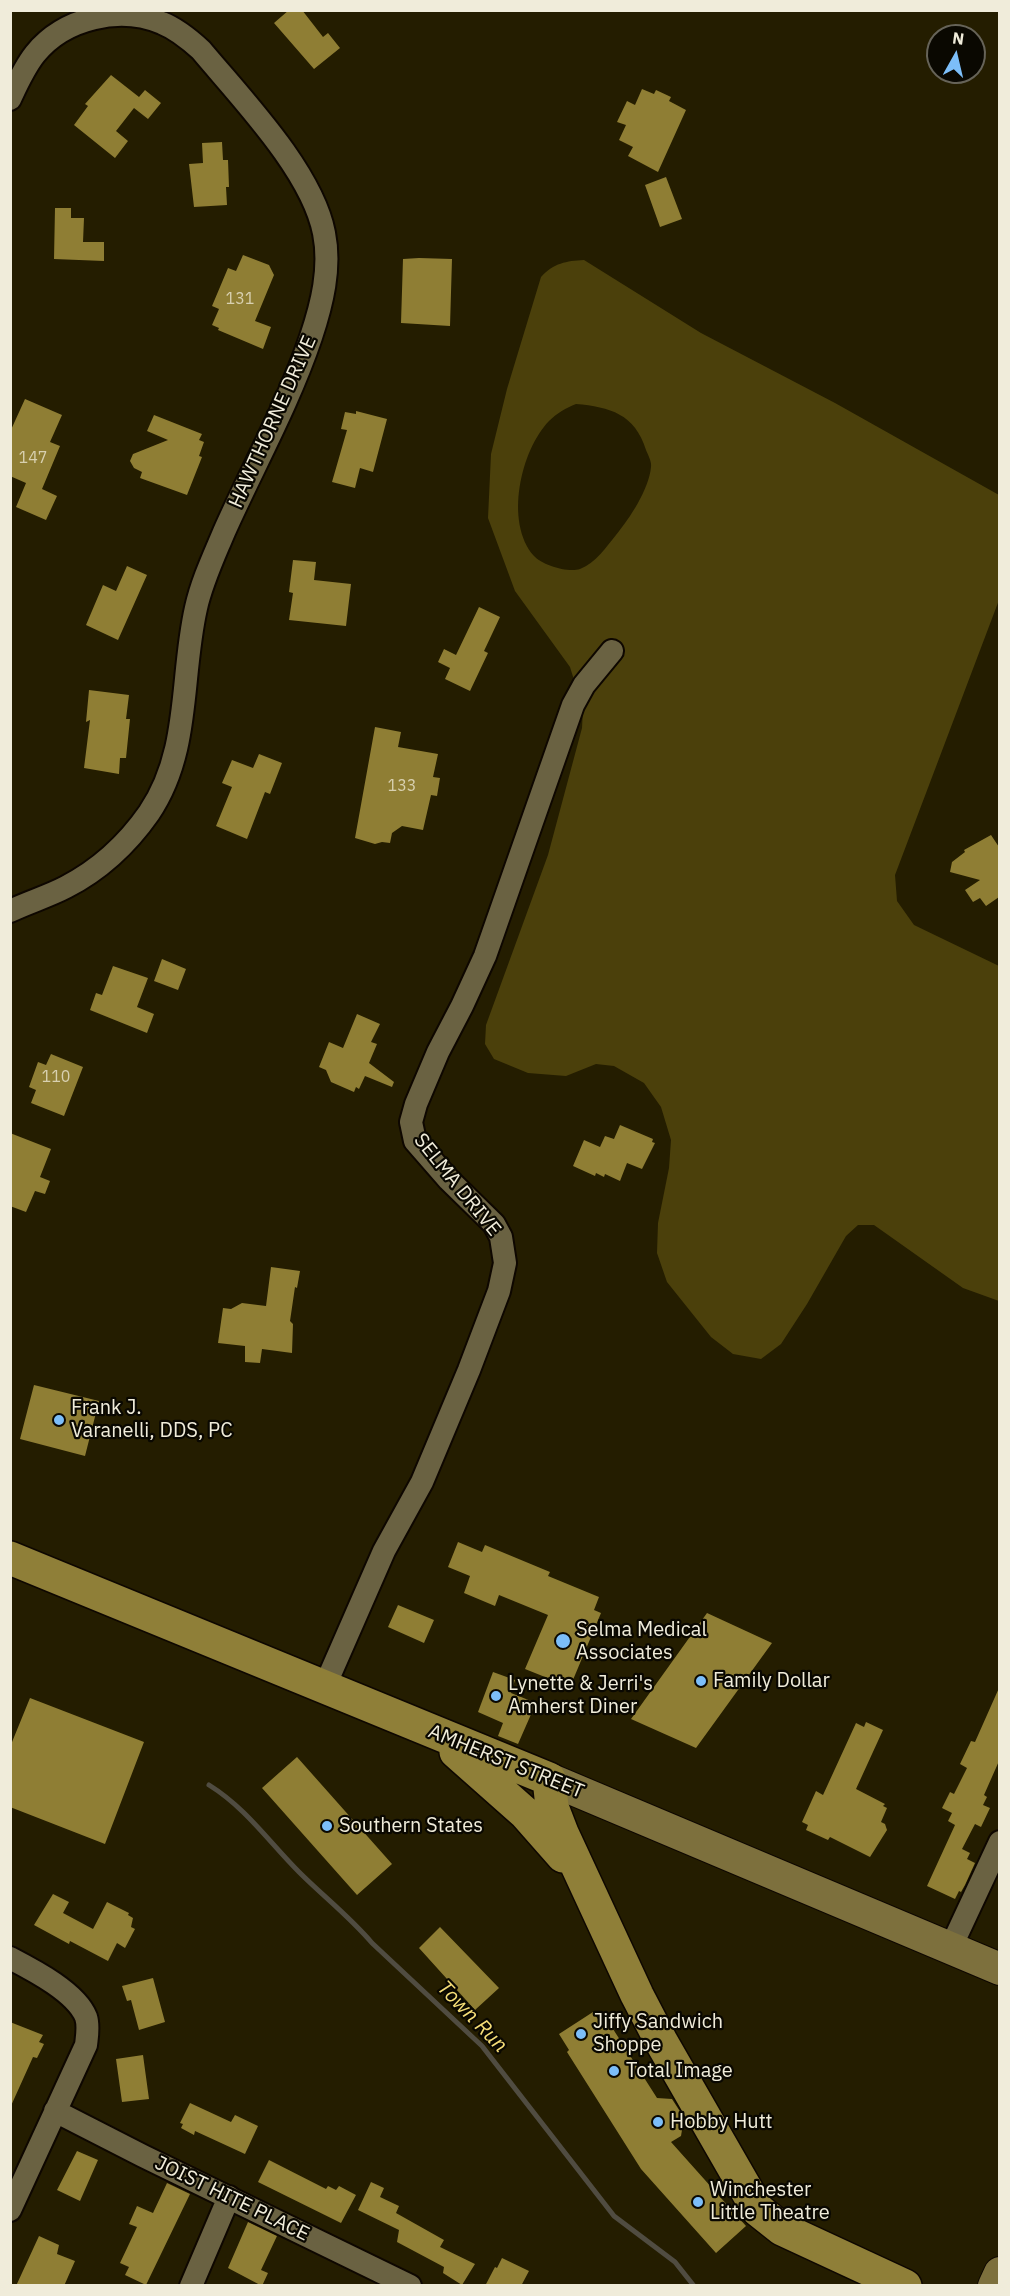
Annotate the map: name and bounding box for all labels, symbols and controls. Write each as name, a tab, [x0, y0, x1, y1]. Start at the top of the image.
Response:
north arrow	[926, 24, 986, 84]
text: N	[951, 27, 965, 49]
house number: 131	[226, 289, 254, 309]
street label: HAWTHORNE DRIVE	[224, 332, 322, 512]
house number: 147	[19, 448, 47, 468]
house number: 133	[388, 776, 416, 796]
house number: 110	[42, 1067, 70, 1087]
street label: SELMA DRIVE	[408, 1129, 506, 1241]
place label: Frank J. Varanelli, DDS, PC	[71, 1396, 233, 1443]
marker: Frank J. Varanelli, DDS, PC	[52, 1413, 66, 1427]
place label: Selma Medical Associates	[576, 1618, 707, 1665]
marker: Selma Medical Associates	[554, 1632, 572, 1650]
place label: Family Dollar	[713, 1669, 830, 1693]
place label: Lynette & Jerri's Amherst Diner	[508, 1672, 653, 1719]
marker: Family Dollar	[694, 1674, 708, 1688]
marker: Lynette & Jerri's Amherst Diner	[489, 1689, 503, 1703]
street label: AMHERST STREET	[425, 1720, 587, 1804]
place label: Southern States	[339, 1814, 483, 1838]
marker: Southern States	[320, 1819, 334, 1833]
water label: Town Run	[432, 1976, 512, 2058]
place label: Jiffy Sandwich Shoppe	[593, 2010, 723, 2057]
marker: Jiffy Sandwich Shoppe	[574, 2027, 588, 2041]
place label: Total Image	[626, 2059, 733, 2083]
marker: Total Image	[607, 2064, 621, 2078]
place label: Hobby Hutt	[670, 2110, 772, 2134]
marker: Hobby Hutt	[651, 2115, 665, 2129]
street label: JOIST HITE PLACE	[151, 2151, 313, 2247]
place label: Winchester Little Theatre	[710, 2178, 830, 2225]
marker: Winchester Little Theatre	[691, 2195, 705, 2209]

